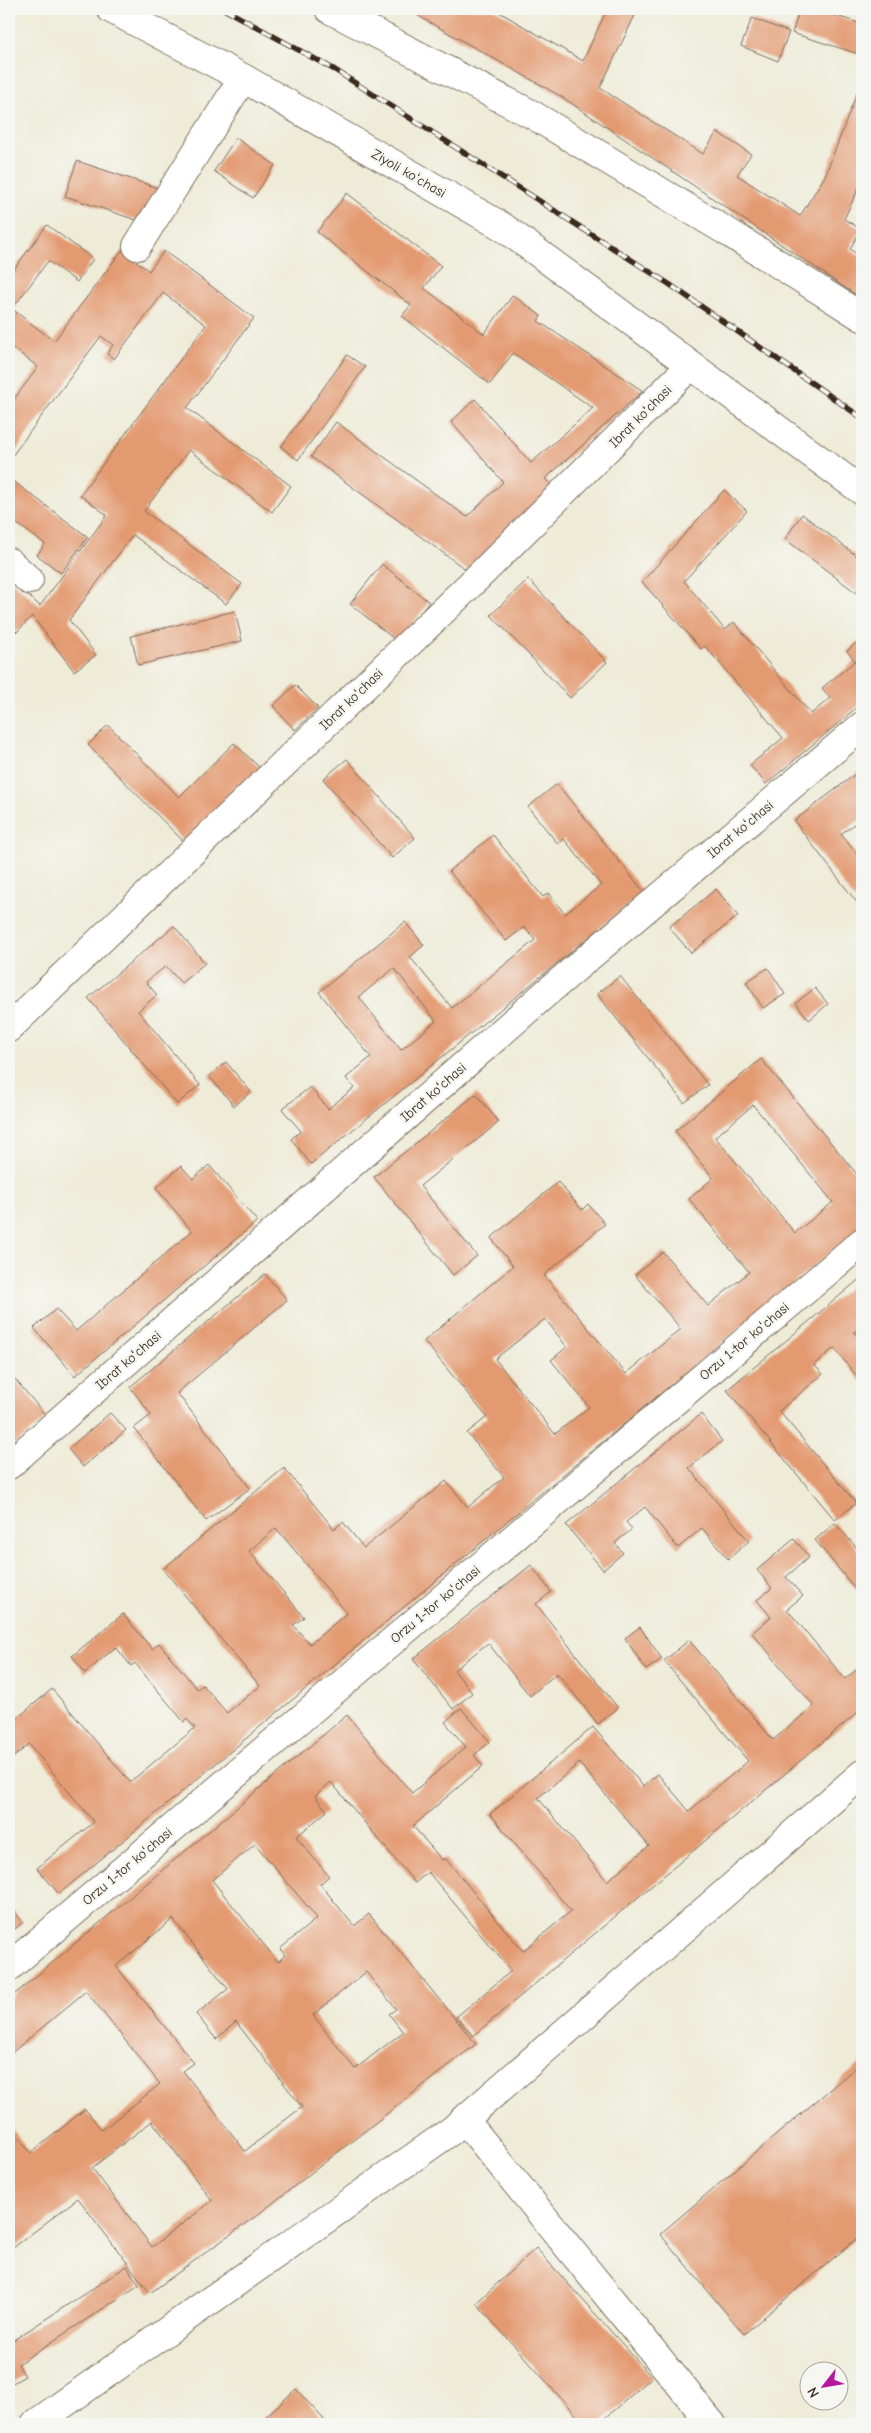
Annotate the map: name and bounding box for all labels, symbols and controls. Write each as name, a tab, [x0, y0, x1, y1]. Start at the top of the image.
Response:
street label: Ziyoli koʻchasi	[368, 145, 449, 202]
street label: Ibrat koʻchasi	[605, 381, 675, 451]
street label: Ibrat koʻchasi	[316, 665, 387, 734]
street label: Ibrat koʻchasi	[704, 797, 777, 862]
street label: Ibrat koʻchasi	[397, 1059, 470, 1126]
street label: Orzu 1-tor koʻchasi	[696, 1299, 793, 1384]
street label: Ibrat koʻchasi	[92, 1327, 165, 1394]
street label: Orzu 1-tor koʻchasi	[387, 1562, 484, 1647]
street label: Orzu 1-tor koʻchasi	[79, 1824, 176, 1909]
north arrow	[798, 2360, 848, 2410]
text: N	[804, 2384, 823, 2401]

